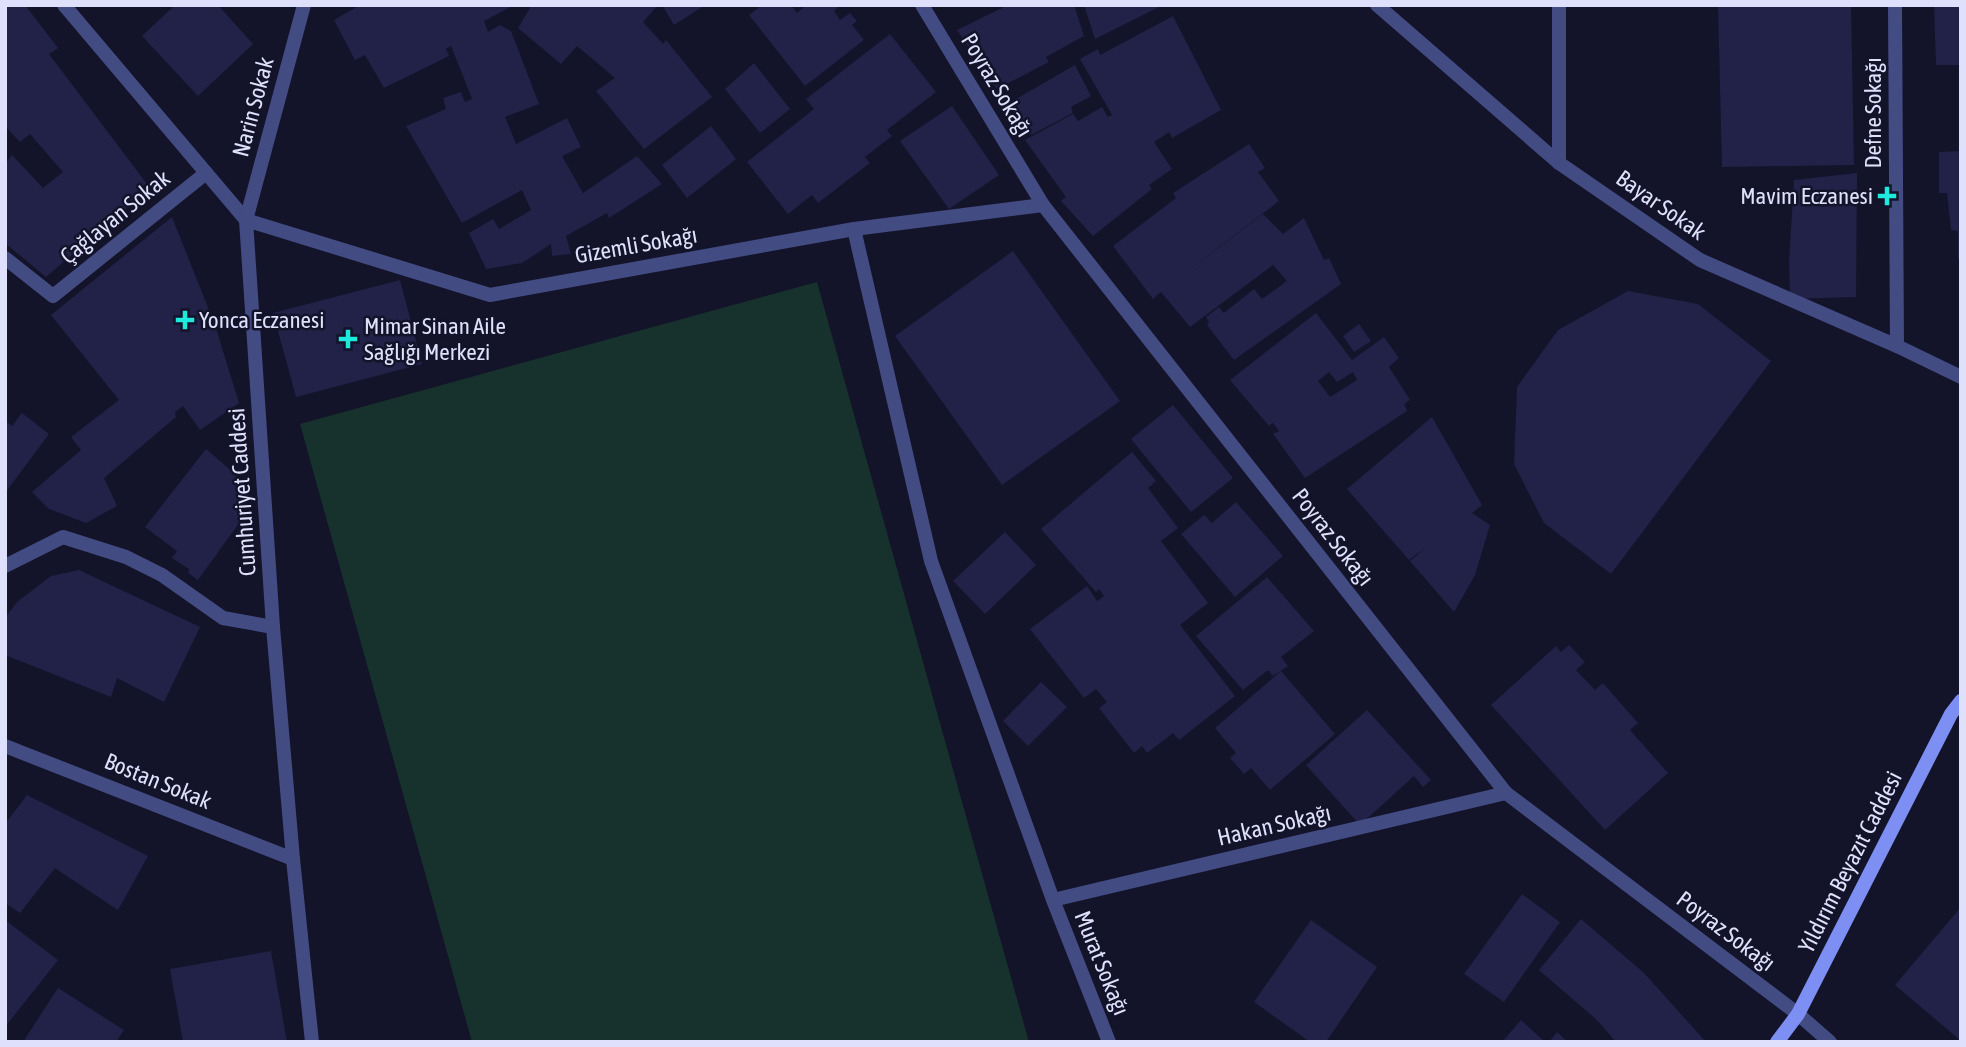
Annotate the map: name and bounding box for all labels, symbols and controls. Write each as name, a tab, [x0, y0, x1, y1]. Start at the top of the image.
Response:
street label: Poyraz Sokağı	[956, 29, 1038, 141]
street label: Narin Sokak	[227, 54, 279, 160]
street label: Defne Sokağı	[1860, 58, 1886, 168]
street label: Çağlayan Sokak	[55, 165, 175, 269]
street label: Bayar Sokak	[1611, 165, 1711, 245]
place label: Mavim Eczanesi	[1740, 183, 1873, 209]
marker: Mavim Eczanesi	[1879, 188, 1895, 204]
street label: Gizemli Sokağı	[573, 221, 699, 269]
place label: Yonca Eczanesi	[199, 307, 324, 333]
marker: Yonca Eczanesi	[177, 312, 193, 328]
place label: Mimar Sinan Aile Sağlığı Merkezi	[364, 313, 506, 365]
marker: Mimar Sinan Aile Sağlığı Merkezi	[338, 329, 358, 349]
street label: Cumhuriyet Caddesi	[223, 407, 261, 577]
street label: Poyraz Sokağı	[1287, 483, 1379, 591]
street label: Bostan Sokak	[101, 748, 215, 814]
street label: Yıldırım Beyazıt Caddesi	[1793, 767, 1907, 957]
street label: Hakan Sokağı	[1215, 799, 1333, 851]
street label: Poyraz Sokağı	[1672, 886, 1780, 976]
street label: Murat Sokağı	[1069, 907, 1135, 1019]

